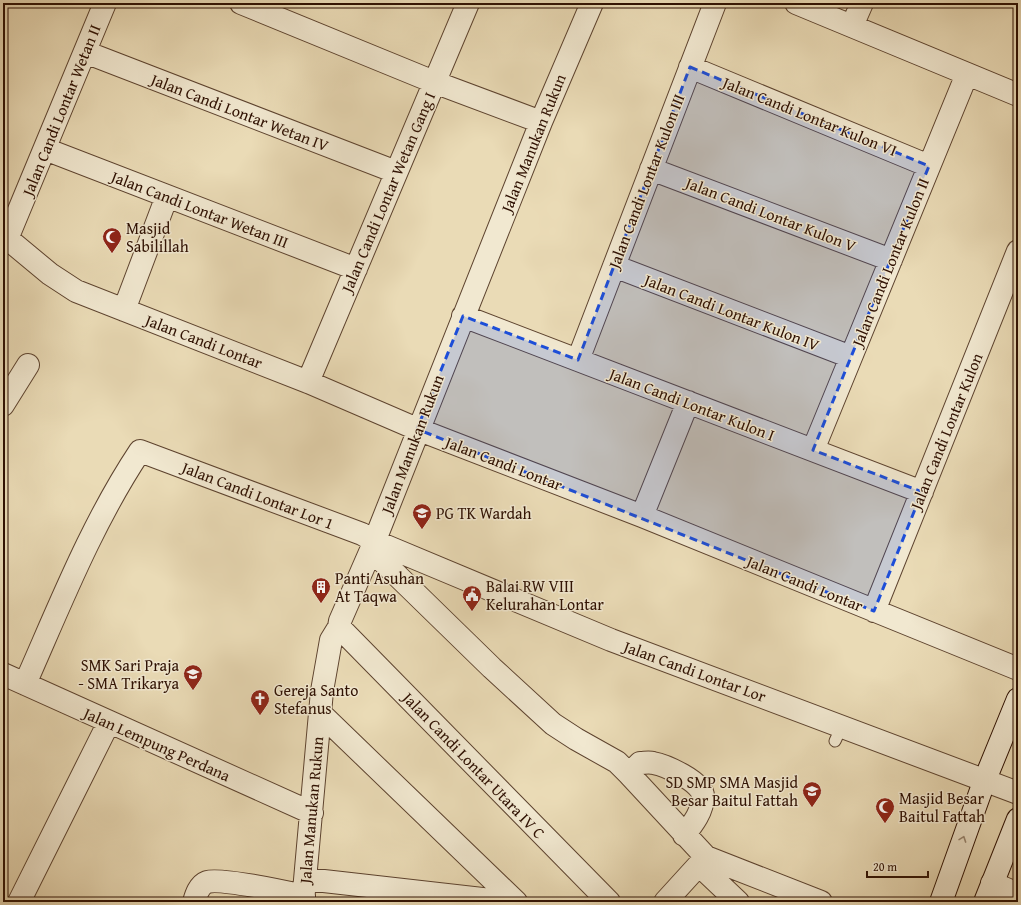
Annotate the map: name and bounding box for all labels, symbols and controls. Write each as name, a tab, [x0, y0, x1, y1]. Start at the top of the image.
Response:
street label: Jalan Candi Lontar Wetan II	[15, 20, 106, 201]
street label: Jalan Candi Lontar Wetan IV	[146, 66, 333, 157]
street label: Jalan Candi Lontar Kulon VI	[717, 69, 901, 162]
street label: Jalan Manukan Rukun	[494, 70, 572, 218]
street label: Jalan Candi Lontar Wetan Gang I	[334, 88, 441, 298]
street label: Jalan Candi Lontar Kulon III	[601, 90, 690, 274]
street label: Jalan Candi Lontar Wetan III	[106, 163, 292, 254]
street label: Jalan Candi Lontar Kulon V	[680, 170, 860, 258]
street label: Jalan Candi Lontar Kulon II	[844, 174, 935, 352]
place label: Masjid Sabilillah	[126, 216, 189, 258]
mosque icon: Masjid Sabilillah	[101, 226, 123, 254]
street label: Jalan Candi Lontar Kulon IV	[639, 267, 824, 357]
street label: Jalan Candi Lontar	[140, 307, 266, 375]
street label: Jalan Candi Lontar Kulon	[903, 349, 988, 515]
street label: Jalan Candi Lontar Kulon I	[604, 361, 778, 447]
street label: Jalan Manukan Rukun	[374, 371, 450, 519]
street label: Jalan Candi Lontar	[440, 429, 566, 497]
street label: Jalan Candi Lontar Lor 1	[177, 454, 337, 535]
place label: PG TK Wardah	[436, 501, 532, 525]
school or university icon: PG TK Wardah	[411, 502, 433, 530]
street label: Jalan Candi Lontar	[741, 548, 867, 617]
place label: Panti Asuhan At Taqwa	[335, 566, 424, 608]
place label: Balai RW VIII Kelurahan Lontar	[486, 574, 604, 616]
building icon: Panti Asuhan At Taqwa	[310, 576, 332, 604]
public building icon: Balai RW VIII Kelurahan Lontar	[461, 584, 483, 612]
street label: Jalan Candi Lontar Lor	[619, 633, 770, 708]
place label: SMK Sari Praja - SMA Trikarya	[78, 653, 179, 695]
school or university icon: SMK Sari Praja - SMA Trikarya	[182, 663, 204, 691]
place label: Gereja Santo Stefanus	[274, 678, 358, 720]
street label: Jalan Candi Lontar Utara IV C	[396, 685, 551, 844]
church icon: Gereja Santo Stefanus	[249, 688, 271, 716]
street label: Jalan Lempung Perdana	[78, 700, 235, 787]
street label: Jalan Manukan Rukun	[292, 736, 329, 886]
place label: SD SMP SMA Masjid Besar Baitul Fattah	[665, 770, 798, 812]
school or university icon: SD SMP SMA Masjid Besar Baitul Fattah	[801, 780, 823, 808]
place label: Masjid Besar Baitul Fattah	[899, 786, 985, 828]
mosque icon: Masjid Besar Baitul Fattah	[874, 796, 896, 824]
one-way arrow	[959, 836, 967, 843]
scale bar	[867, 853, 928, 879]
text: 20 m	[873, 858, 897, 875]

